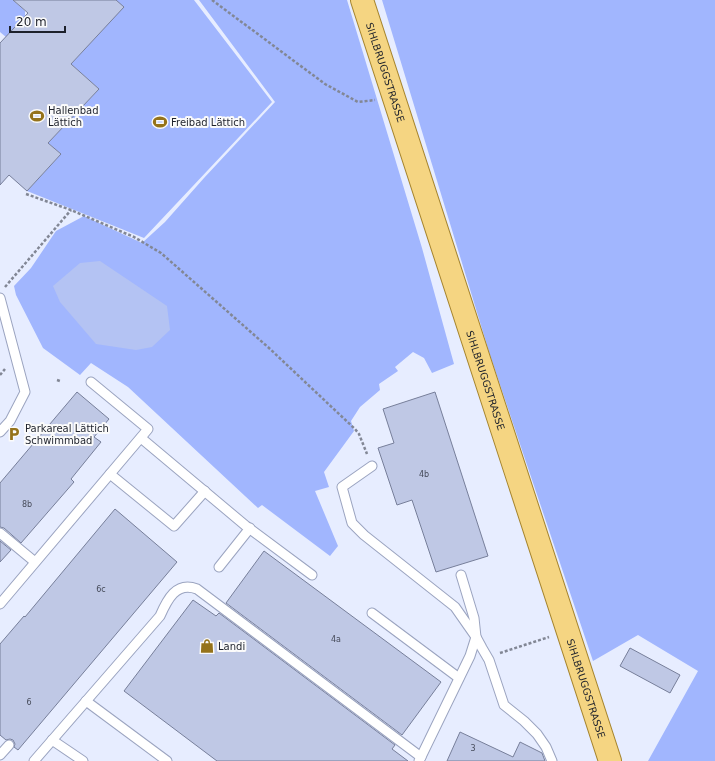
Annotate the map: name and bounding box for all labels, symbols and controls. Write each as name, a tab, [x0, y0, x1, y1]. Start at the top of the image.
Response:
scale bar	[10, 8, 65, 34]
text: 20 m	[16, 15, 47, 29]
street label: SIHLBRUGGSTRASSE	[364, 21, 406, 124]
place label: Hallenbad Lättich	[48, 105, 99, 128]
sports icon: Hallenbad Lättich	[29, 108, 45, 124]
sports icon: Freibad Lättich	[152, 114, 168, 130]
place label: Freibad Lättich	[171, 117, 245, 128]
street label: SIHLBRUGGSTRASSE	[464, 329, 507, 432]
place label: Parkareal Lättich Schwimmbad	[25, 423, 109, 446]
parking icon: Parkareal Lättich Schwimmbad	[6, 426, 22, 442]
house number: 4b	[419, 470, 429, 479]
house number: 8b	[22, 500, 32, 509]
house number: 6c	[96, 585, 106, 594]
house number: 4a	[331, 635, 341, 644]
street label: SIHLBRUGGSTRASSE	[565, 637, 607, 740]
shop icon: Landi	[199, 638, 215, 654]
place label: Landi	[218, 641, 245, 652]
house number: 6	[26, 698, 32, 707]
house number: 3	[470, 744, 476, 753]

